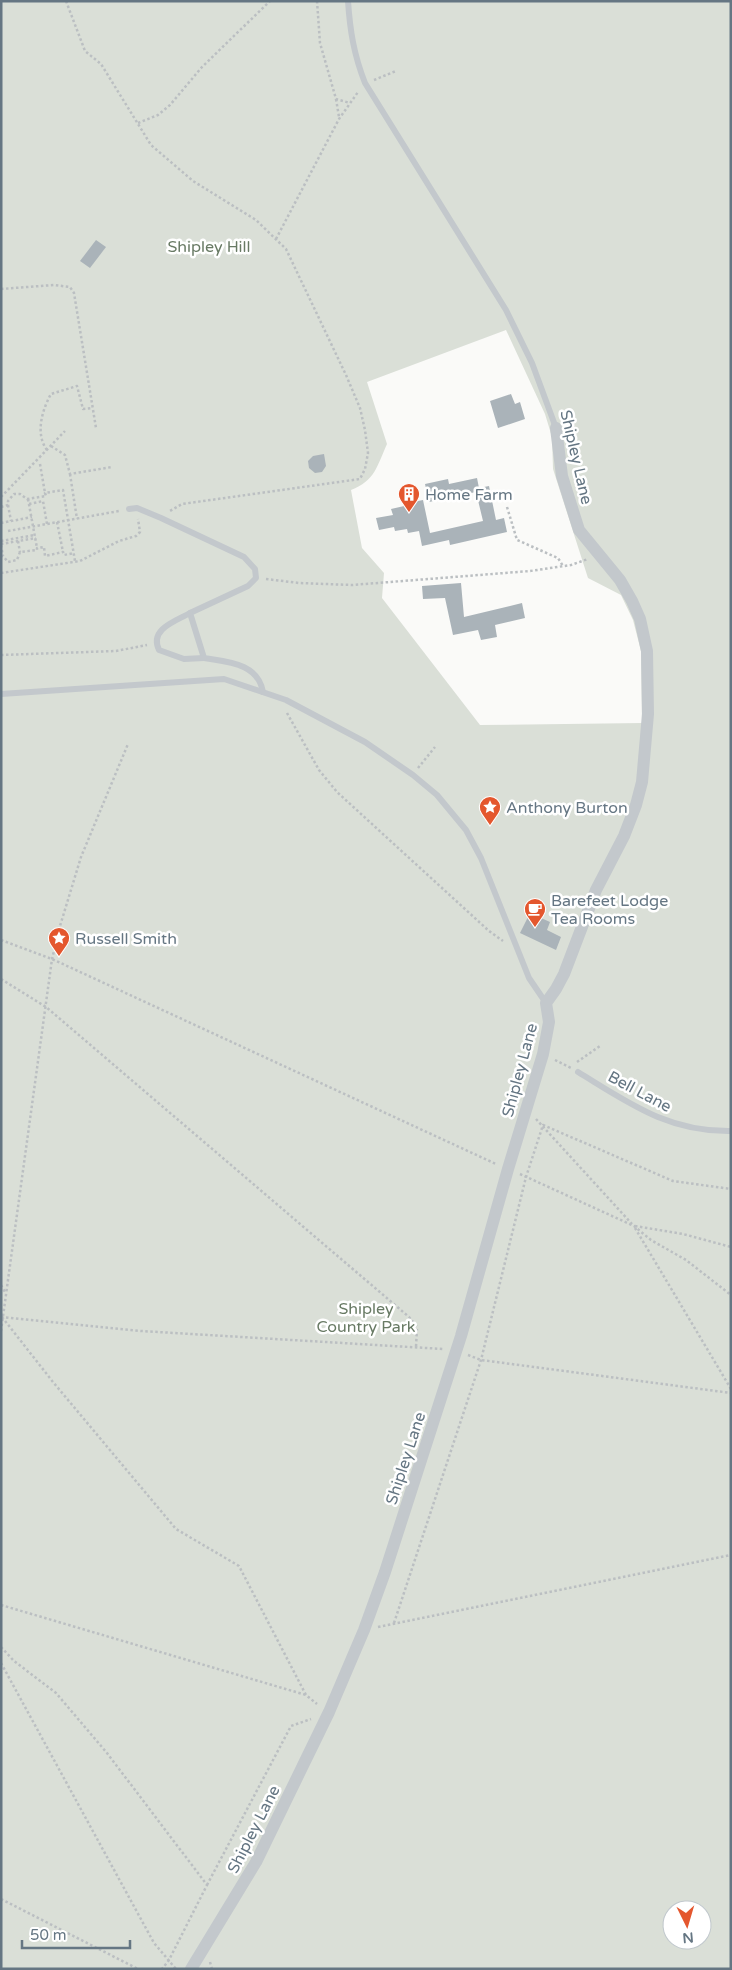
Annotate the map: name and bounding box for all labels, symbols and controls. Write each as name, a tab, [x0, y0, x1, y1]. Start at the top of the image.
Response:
park label: Shipley Hill	[167, 237, 251, 257]
street label: Shipley Lane	[555, 408, 597, 506]
building icon: Home Farm	[397, 482, 421, 513]
place label: Home Farm	[425, 485, 513, 505]
place icon: Anthony Burton	[478, 795, 502, 826]
place label: Anthony Burton	[506, 798, 628, 818]
place label: Barefeet Lodge Tea Rooms	[551, 891, 668, 929]
cafe icon: Barefeet Lodge Tea Rooms	[523, 897, 547, 928]
place icon: Russell Smith	[47, 926, 71, 957]
place label: Russell Smith	[75, 929, 177, 949]
street label: Shipley Lane	[498, 1021, 542, 1119]
street label: Bell Lane	[604, 1067, 675, 1117]
park label: Shipley Country Park	[316, 1299, 416, 1337]
street label: Shipley Lane	[382, 1409, 430, 1507]
street label: Shipley Lane	[223, 1782, 285, 1877]
north arrow	[662, 1900, 712, 1950]
scale bar	[22, 1918, 130, 1950]
text: 50 m	[30, 1926, 67, 1944]
text: N	[682, 1928, 694, 1946]

